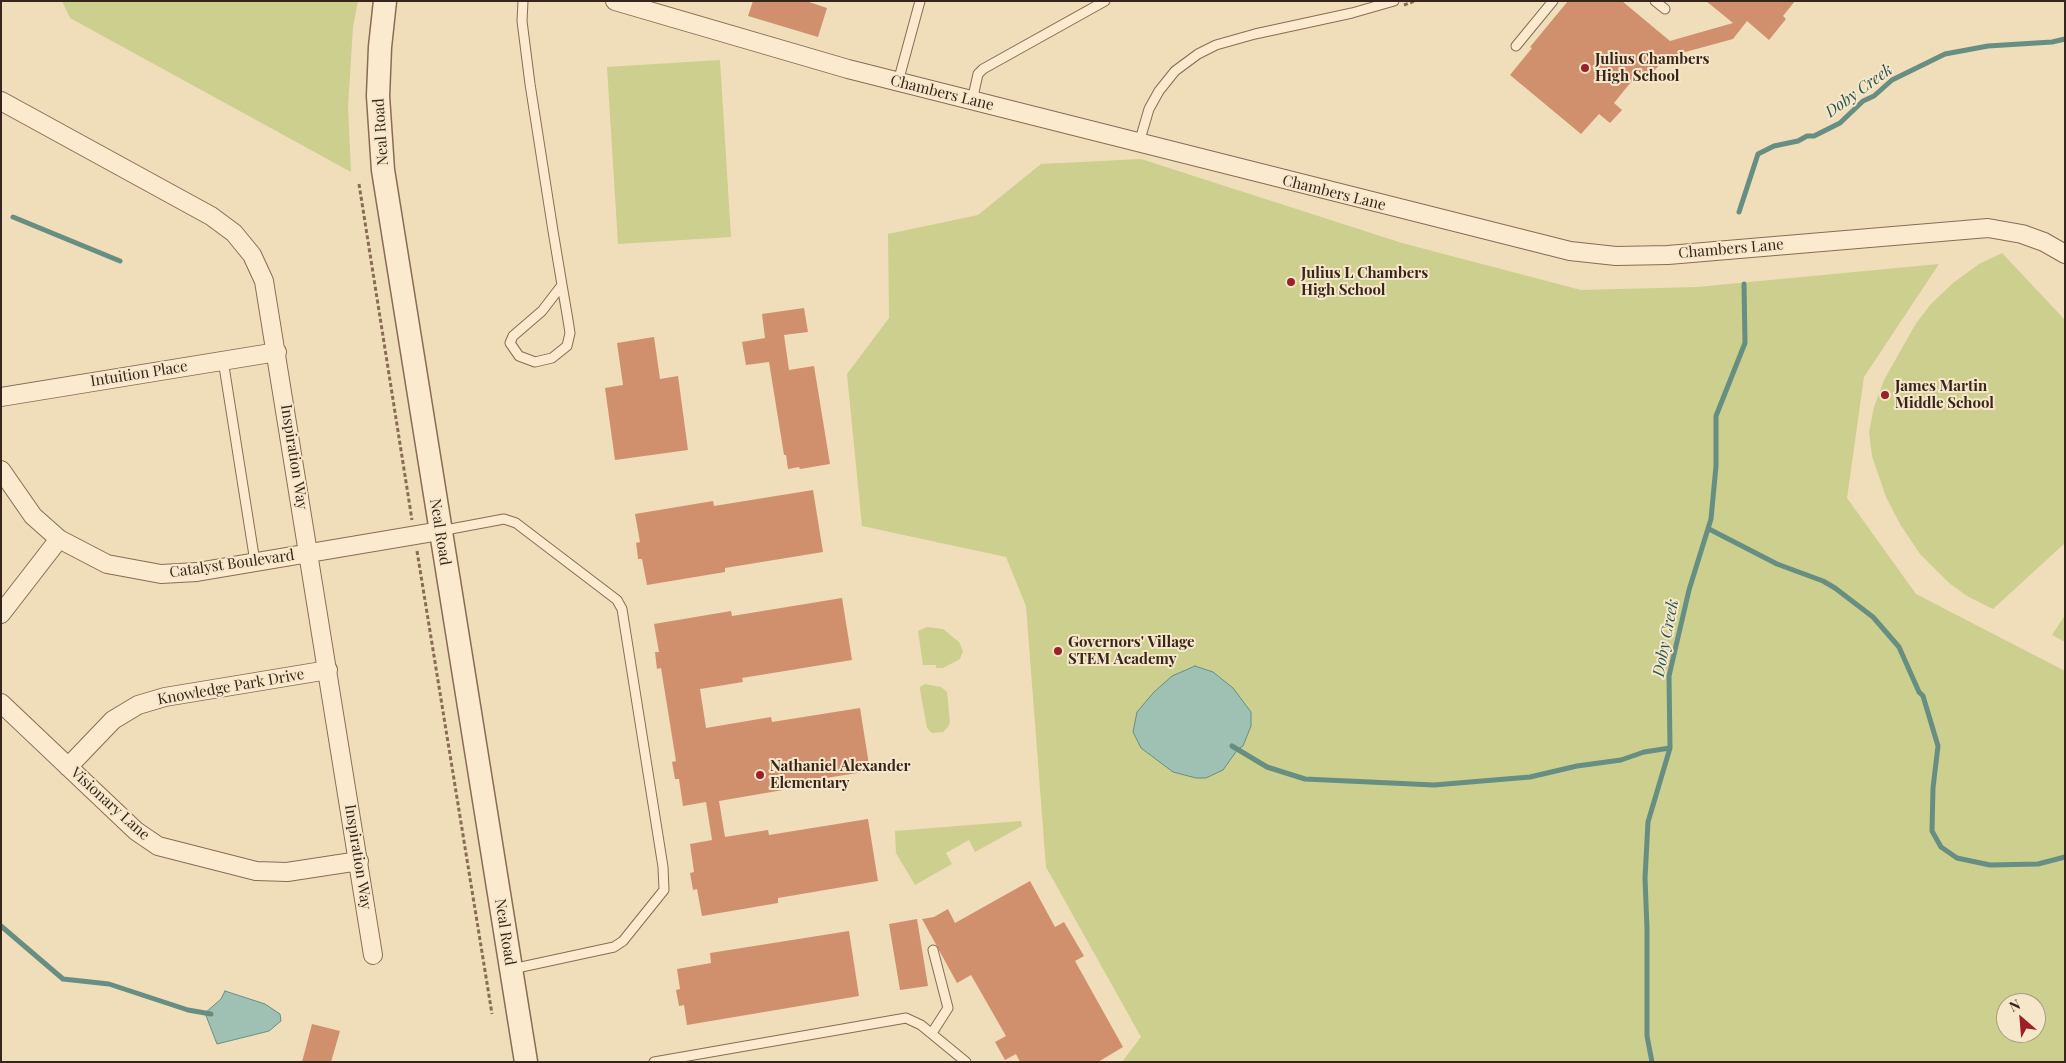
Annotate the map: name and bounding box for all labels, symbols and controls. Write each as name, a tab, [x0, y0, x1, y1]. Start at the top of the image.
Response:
place label: Julius Chambers High School	[1595, 50, 1709, 85]
water label: Doby Creek	[1822, 60, 1896, 122]
marker: Julius Chambers High School	[1579, 62, 1591, 74]
street label: Chambers Lane	[888, 71, 996, 115]
street label: Neal Road	[370, 98, 392, 166]
street label: Chambers Lane	[1280, 171, 1388, 215]
street label: Chambers Lane	[1677, 235, 1785, 263]
place label: Julius L Chambers High School	[1301, 264, 1428, 299]
marker: Julius L Chambers High School	[1285, 276, 1297, 288]
street label: Intuition Place	[89, 357, 189, 391]
place label: James Martin Middle School	[1895, 377, 1994, 412]
marker: James Martin Middle School	[1879, 389, 1891, 401]
street label: Inspiration Way	[277, 403, 311, 511]
street label: Neal Road	[426, 497, 454, 567]
street label: Catalyst Boulevard	[168, 546, 296, 582]
water label: Doby Creek	[1649, 598, 1683, 678]
place label: Governors' Village STEM Academy	[1068, 633, 1195, 668]
marker: Governors' Village STEM Academy	[1052, 645, 1064, 657]
street label: Knowledge Park Drive	[156, 665, 306, 709]
place label: Nathaniel Alexander Elementary	[770, 757, 910, 792]
street label: Visionary Lane	[67, 764, 153, 844]
marker: Nathaniel Alexander Elementary	[754, 769, 766, 781]
street label: Inspiration Way	[341, 803, 375, 911]
street label: Neal Road	[491, 897, 519, 967]
north arrow	[1996, 993, 2046, 1043]
text: N	[2006, 994, 2023, 1016]

